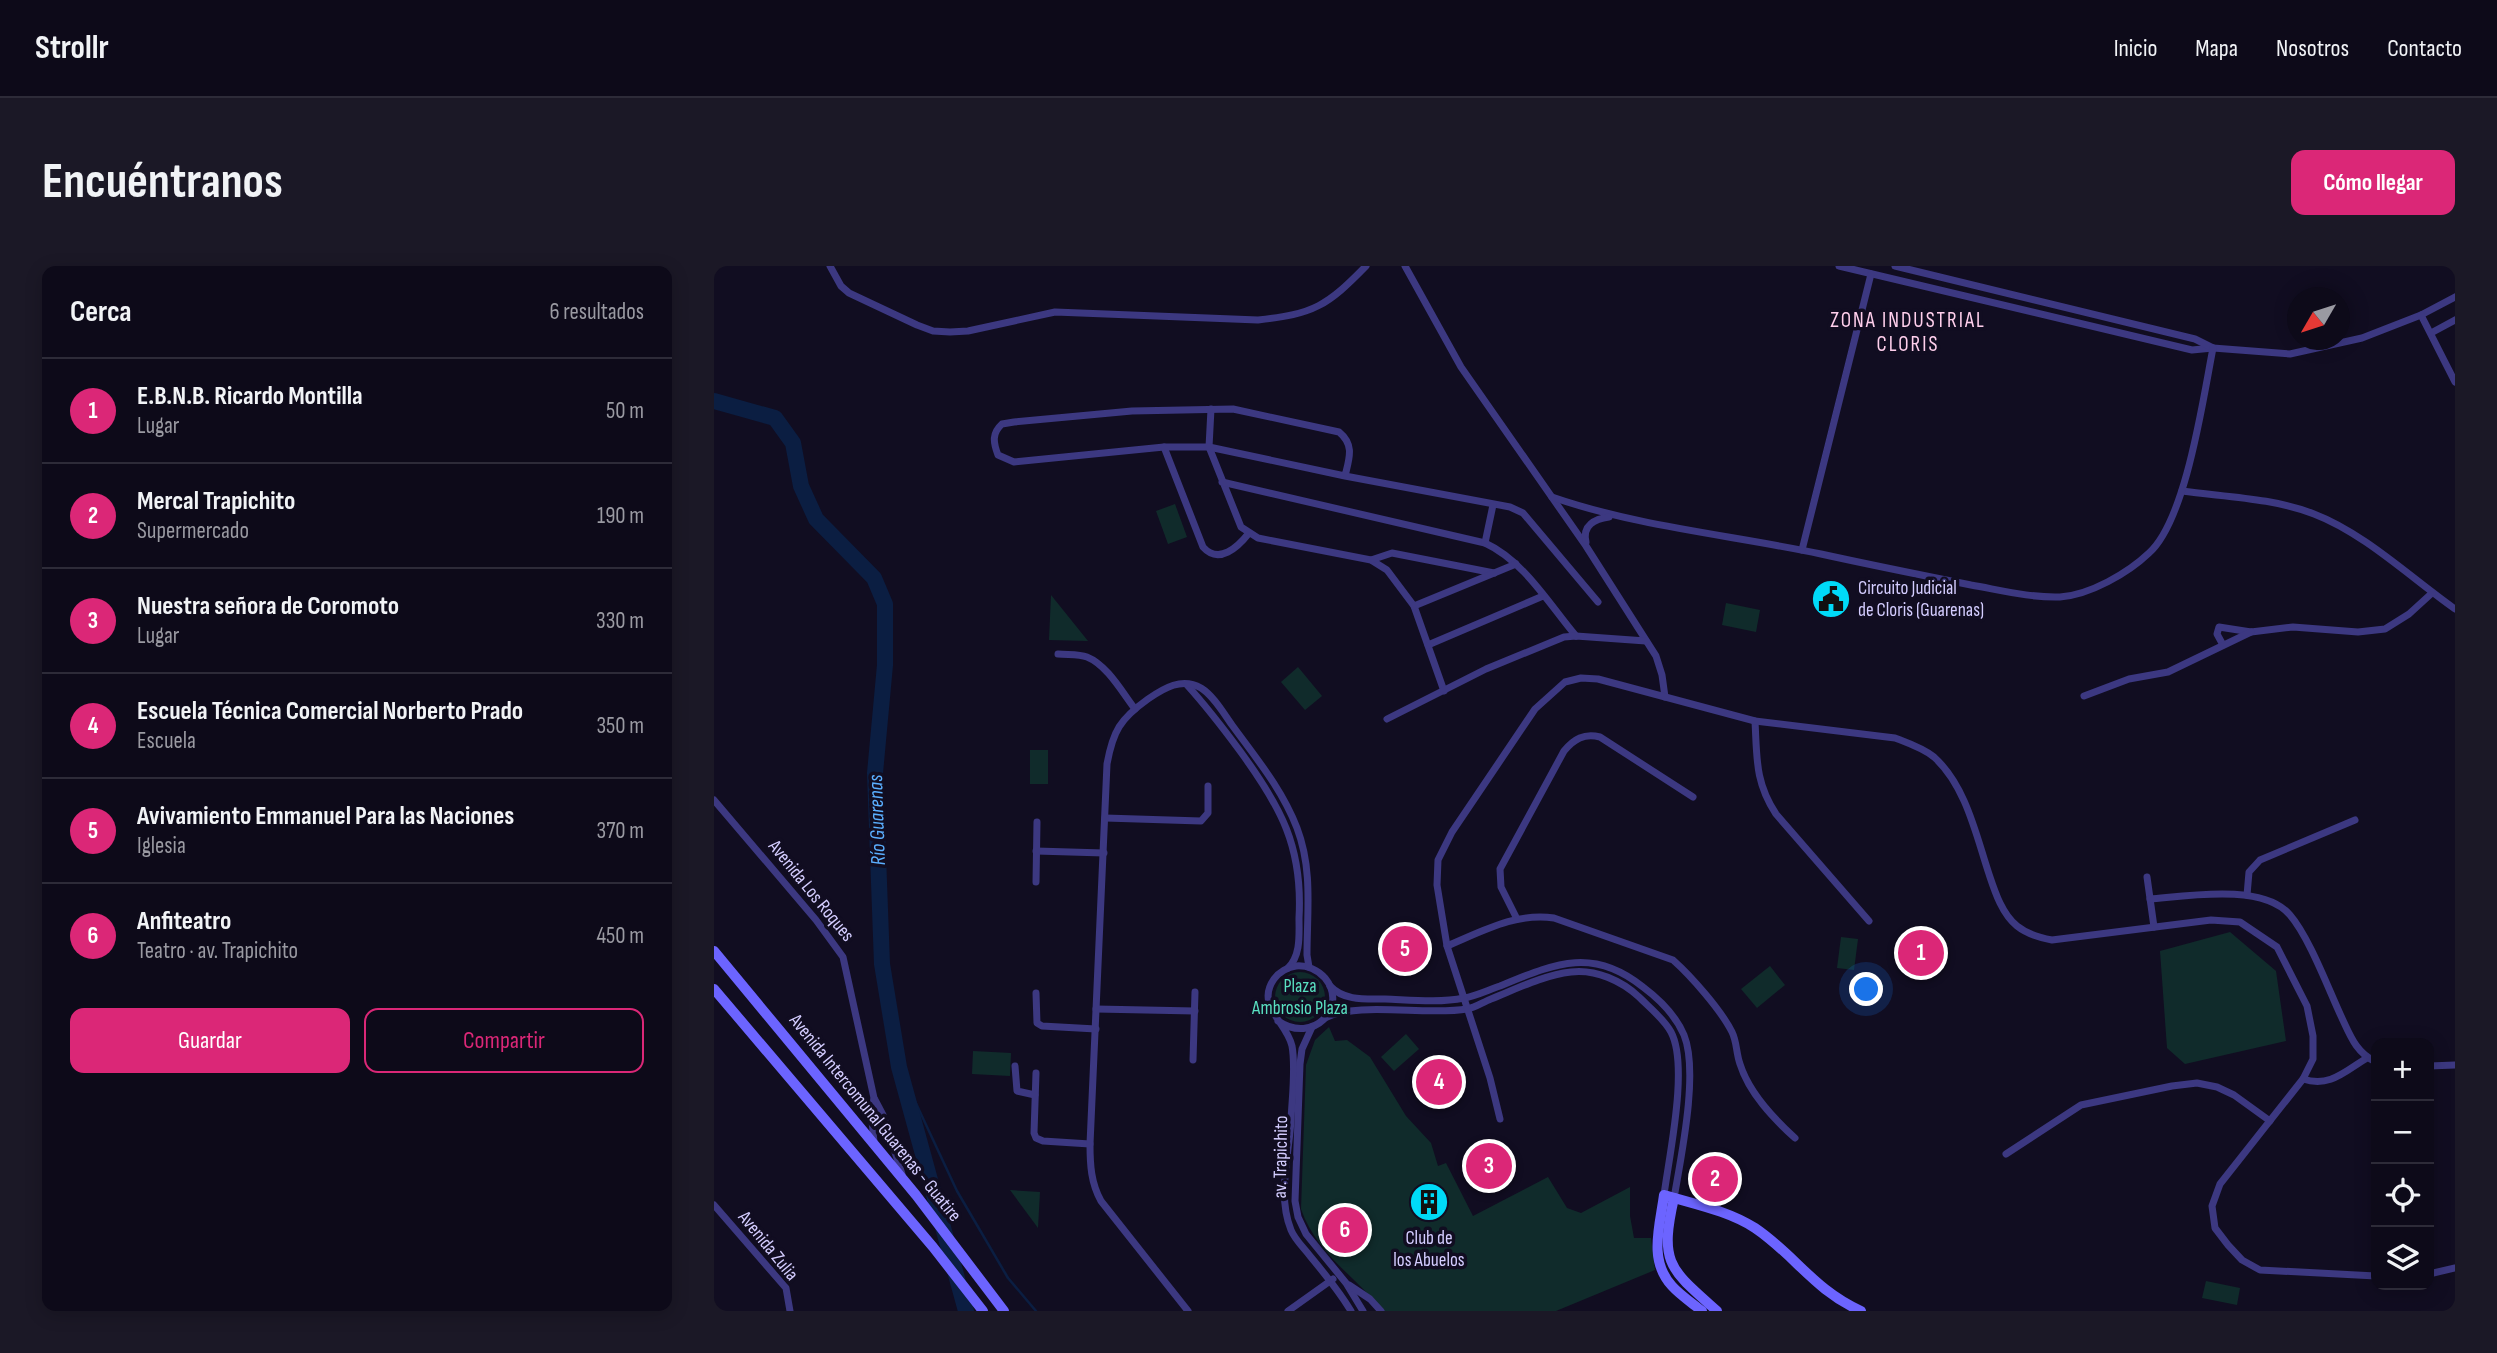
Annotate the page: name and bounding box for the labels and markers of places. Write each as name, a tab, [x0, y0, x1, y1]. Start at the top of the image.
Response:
place label: Circuito Judicial de Cloris (Guarenas)	[1858, 577, 1984, 622]
public building icon: Circuito Judicial de Cloris (Guarenas)	[1810, 578, 1852, 620]
pin: 5	[1382, 923, 1428, 975]
pin: 1	[1898, 927, 1944, 979]
pin: 4	[1416, 1056, 1462, 1108]
pin: 3	[1466, 1140, 1512, 1192]
pin: 2	[1692, 1153, 1738, 1205]
building icon: Club de los Abuelos	[1408, 1181, 1450, 1223]
pin: 6	[1322, 1204, 1368, 1256]
place label: Club de los Abuelos	[1393, 1227, 1465, 1272]

